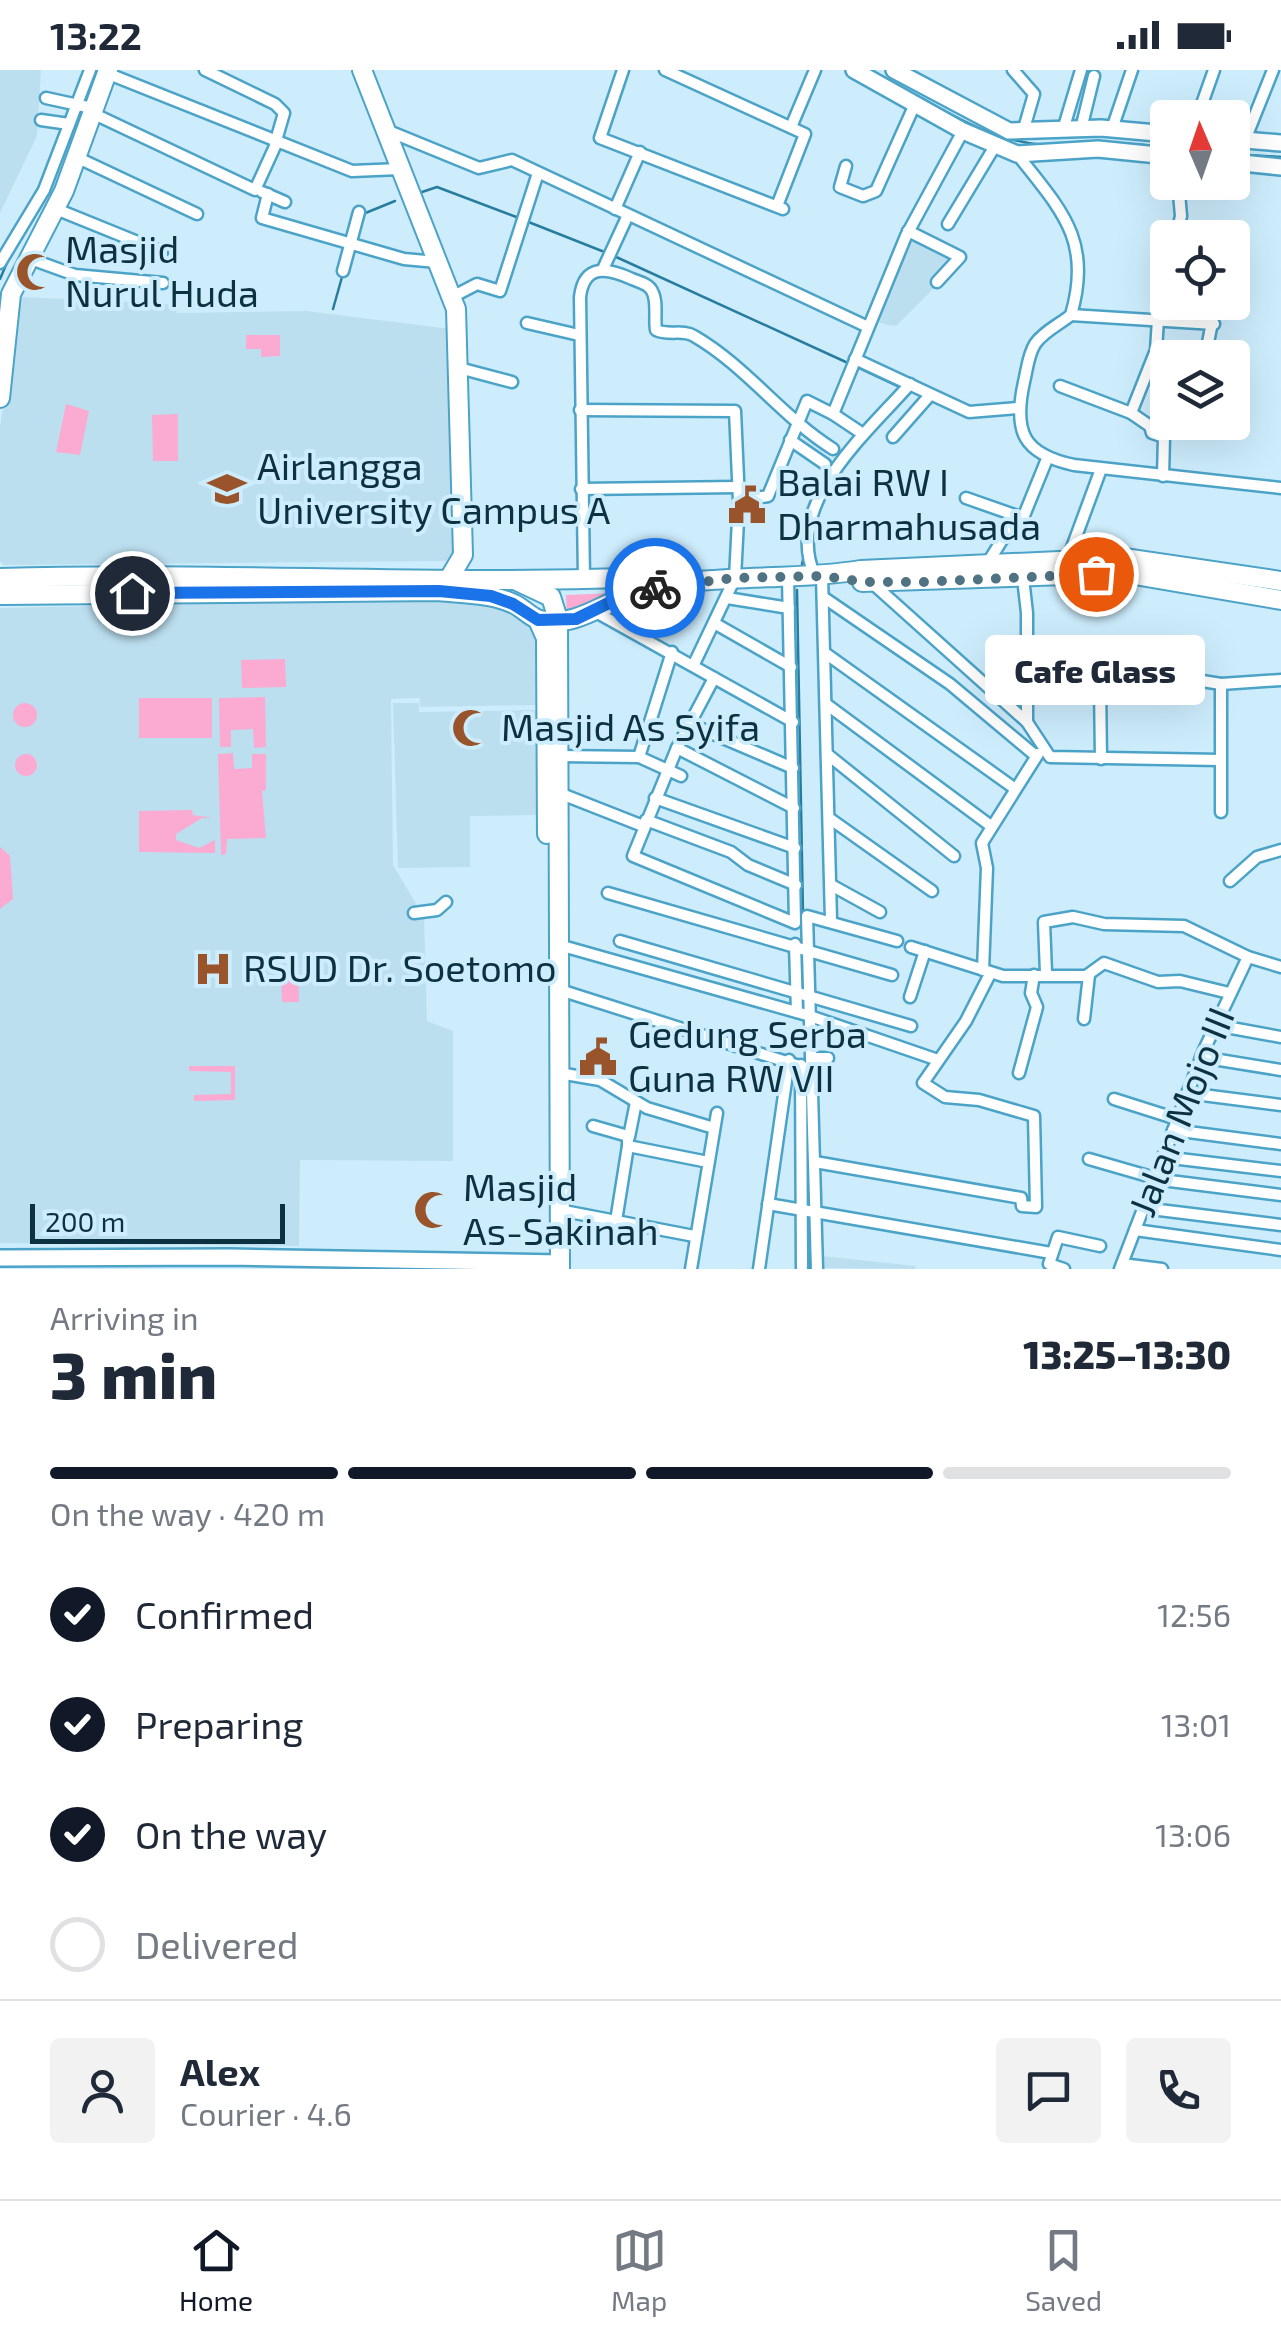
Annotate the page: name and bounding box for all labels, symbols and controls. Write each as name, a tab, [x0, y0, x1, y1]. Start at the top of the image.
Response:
text: 13:22	[50, 12, 142, 58]
north arrow	[1150, 100, 1250, 200]
map controls	[1150, 100, 1250, 440]
button: locate	[1150, 220, 1250, 320]
place label: Masjid Nurul Huda	[65, 225, 259, 315]
mosque icon: Masjid Nurul Huda	[14, 251, 56, 293]
button: layers	[1150, 340, 1250, 440]
place label: Airlangga University Campus A	[257, 442, 611, 532]
place label: Balai RW I Dharmahusada	[777, 458, 1041, 548]
school or university icon: Airlangga University Campus A	[206, 468, 248, 510]
public building icon: Balai RW I Dharmahusada	[726, 484, 768, 526]
pin	[1054, 532, 1139, 617]
courier	[605, 538, 705, 638]
icon: bag	[1069, 547, 1124, 602]
pin	[90, 551, 175, 636]
icon: bike	[628, 561, 683, 616]
icon: home	[105, 566, 160, 621]
callout: Cafe Glass	[986, 634, 1206, 704]
text: Cafe Glass	[1014, 651, 1176, 689]
place label: Masjid As Syifa	[501, 703, 760, 749]
mosque icon: Masjid As Syifa	[450, 707, 492, 749]
place label: RSUD Dr. Soetomo	[243, 944, 557, 990]
hospital icon: RSUD Dr. Soetomo	[192, 948, 234, 990]
street label: Jalan Mojo III	[1117, 1000, 1243, 1222]
place label: Gedung Serba Guna RW VII	[628, 1010, 867, 1100]
public building icon: Gedung Serba Guna RW VII	[577, 1036, 619, 1078]
place label: Masjid As-Sakinah	[463, 1163, 659, 1253]
mosque icon: Masjid As-Sakinah	[412, 1189, 454, 1231]
scale bar	[30, 1199, 285, 1244]
text: 200 m	[45, 1204, 125, 1238]
text: Arriving in	[50, 1298, 199, 1336]
text: 13:25–13:30	[1023, 1331, 1231, 1377]
text: 3 min	[50, 1334, 217, 1412]
text: On the way · 420 m	[50, 1494, 325, 1532]
icon: check	[50, 1587, 105, 1642]
text: Confirmed	[135, 1591, 314, 1637]
text: 12:56	[1157, 1595, 1231, 1633]
icon: check	[50, 1697, 105, 1752]
text: Preparing	[135, 1701, 303, 1747]
text: 13:01	[1161, 1705, 1231, 1743]
icon: check	[50, 1807, 105, 1862]
text: On the way	[135, 1811, 327, 1857]
text: 13:06	[1155, 1815, 1231, 1853]
text: Delivered	[135, 1921, 299, 1967]
button: person	[50, 2038, 155, 2143]
button: chat	[996, 2038, 1101, 2143]
button: phone	[1126, 2038, 1231, 2143]
text: Alex	[180, 2048, 260, 2094]
text: Courier · 4.6	[180, 2094, 352, 2132]
tab: Home	[179, 2223, 253, 2317]
tab: Map	[611, 2223, 667, 2317]
tab: Saved	[1025, 2223, 1102, 2317]

